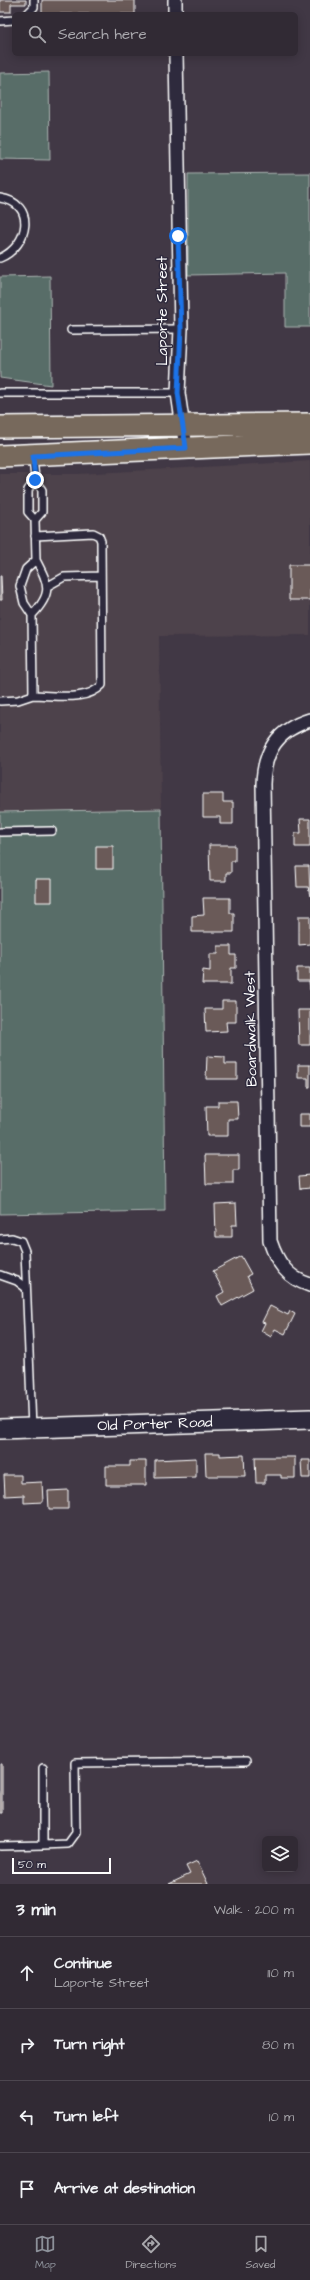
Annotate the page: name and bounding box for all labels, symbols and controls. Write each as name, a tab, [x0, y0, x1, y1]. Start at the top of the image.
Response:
search box	[12, 12, 298, 56]
icon: search	[26, 23, 48, 45]
text: Search here	[58, 24, 147, 45]
route start	[169, 227, 187, 245]
street label: Laporte Street	[152, 256, 173, 366]
route end	[26, 471, 44, 489]
street label: Boardwalk West	[239, 971, 263, 1087]
street label: Old Porter Road	[97, 1411, 213, 1437]
map controls	[262, 1836, 298, 1872]
button: layers	[262, 1836, 298, 1872]
scale bar	[12, 1856, 111, 1875]
text: 50 m	[18, 1857, 46, 1872]
text: 3 min	[16, 1898, 56, 1922]
text: Walk · 200 m	[214, 1901, 294, 1919]
text: Continue	[54, 1953, 112, 1974]
icon: ahead	[16, 1962, 38, 1984]
text: 110 m	[267, 1964, 294, 1982]
text: Laporte Street	[54, 1974, 149, 1992]
icon: right	[16, 2034, 38, 2056]
text: Turn right	[54, 2034, 125, 2055]
text: 80 m	[262, 2036, 294, 2054]
icon: left	[16, 2106, 38, 2128]
text: Turn left	[54, 2106, 118, 2127]
text: 10 m	[269, 2108, 294, 2126]
icon: arrive	[16, 2178, 38, 2200]
text: Arrive at destination	[54, 2178, 195, 2199]
tab: Map	[34, 2233, 56, 2272]
tab: Directions	[125, 2233, 177, 2272]
tab: Saved	[246, 2233, 276, 2272]

